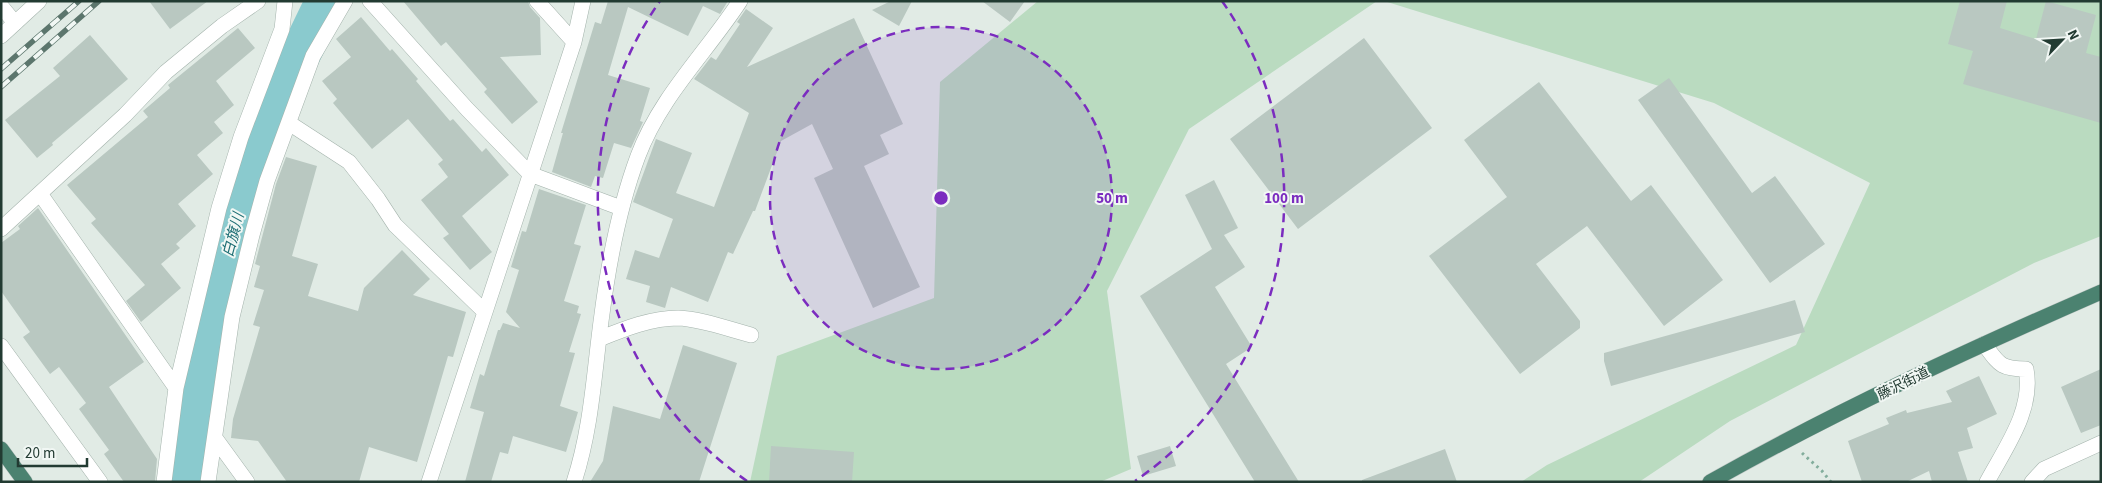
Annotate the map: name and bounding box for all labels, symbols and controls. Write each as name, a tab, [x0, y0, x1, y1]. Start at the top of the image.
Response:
north arrow	[2037, 15, 2087, 65]
text: N	[2062, 26, 2084, 43]
text: 50 m	[1096, 188, 1128, 209]
text: 100 m	[1264, 188, 1304, 209]
centre of rings	[932, 189, 950, 207]
water label: 白旗川	[218, 209, 250, 260]
street label: 藤沢街道	[1874, 363, 1933, 405]
scale bar	[18, 436, 86, 468]
text: 20 m	[25, 443, 55, 464]

